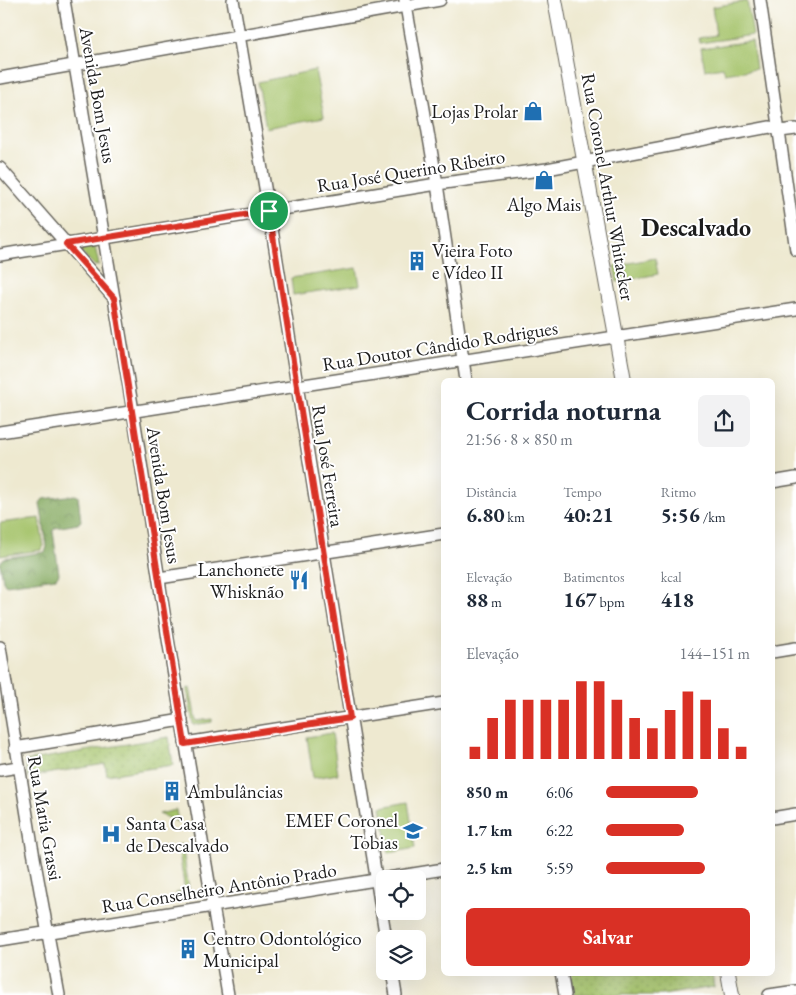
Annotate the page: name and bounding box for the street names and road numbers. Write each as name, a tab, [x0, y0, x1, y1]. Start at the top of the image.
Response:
street label: Avenida Bom Jesus	[74, 24, 122, 165]
street label: Rua Coronel Arthur Whitacker	[576, 71, 640, 303]
street label: Rua José Querino Ribeiro	[315, 144, 507, 198]
street label: Rua Doutor Cândido Rodrigues	[321, 315, 559, 377]
street label: Rua José Ferreira	[306, 403, 350, 529]
street label: Avenida Bom Jesus	[141, 424, 187, 565]
street label: Rua Maria Grassi	[22, 754, 68, 883]
street label: Rua Conselheiro Antônio Prado	[100, 857, 338, 919]

